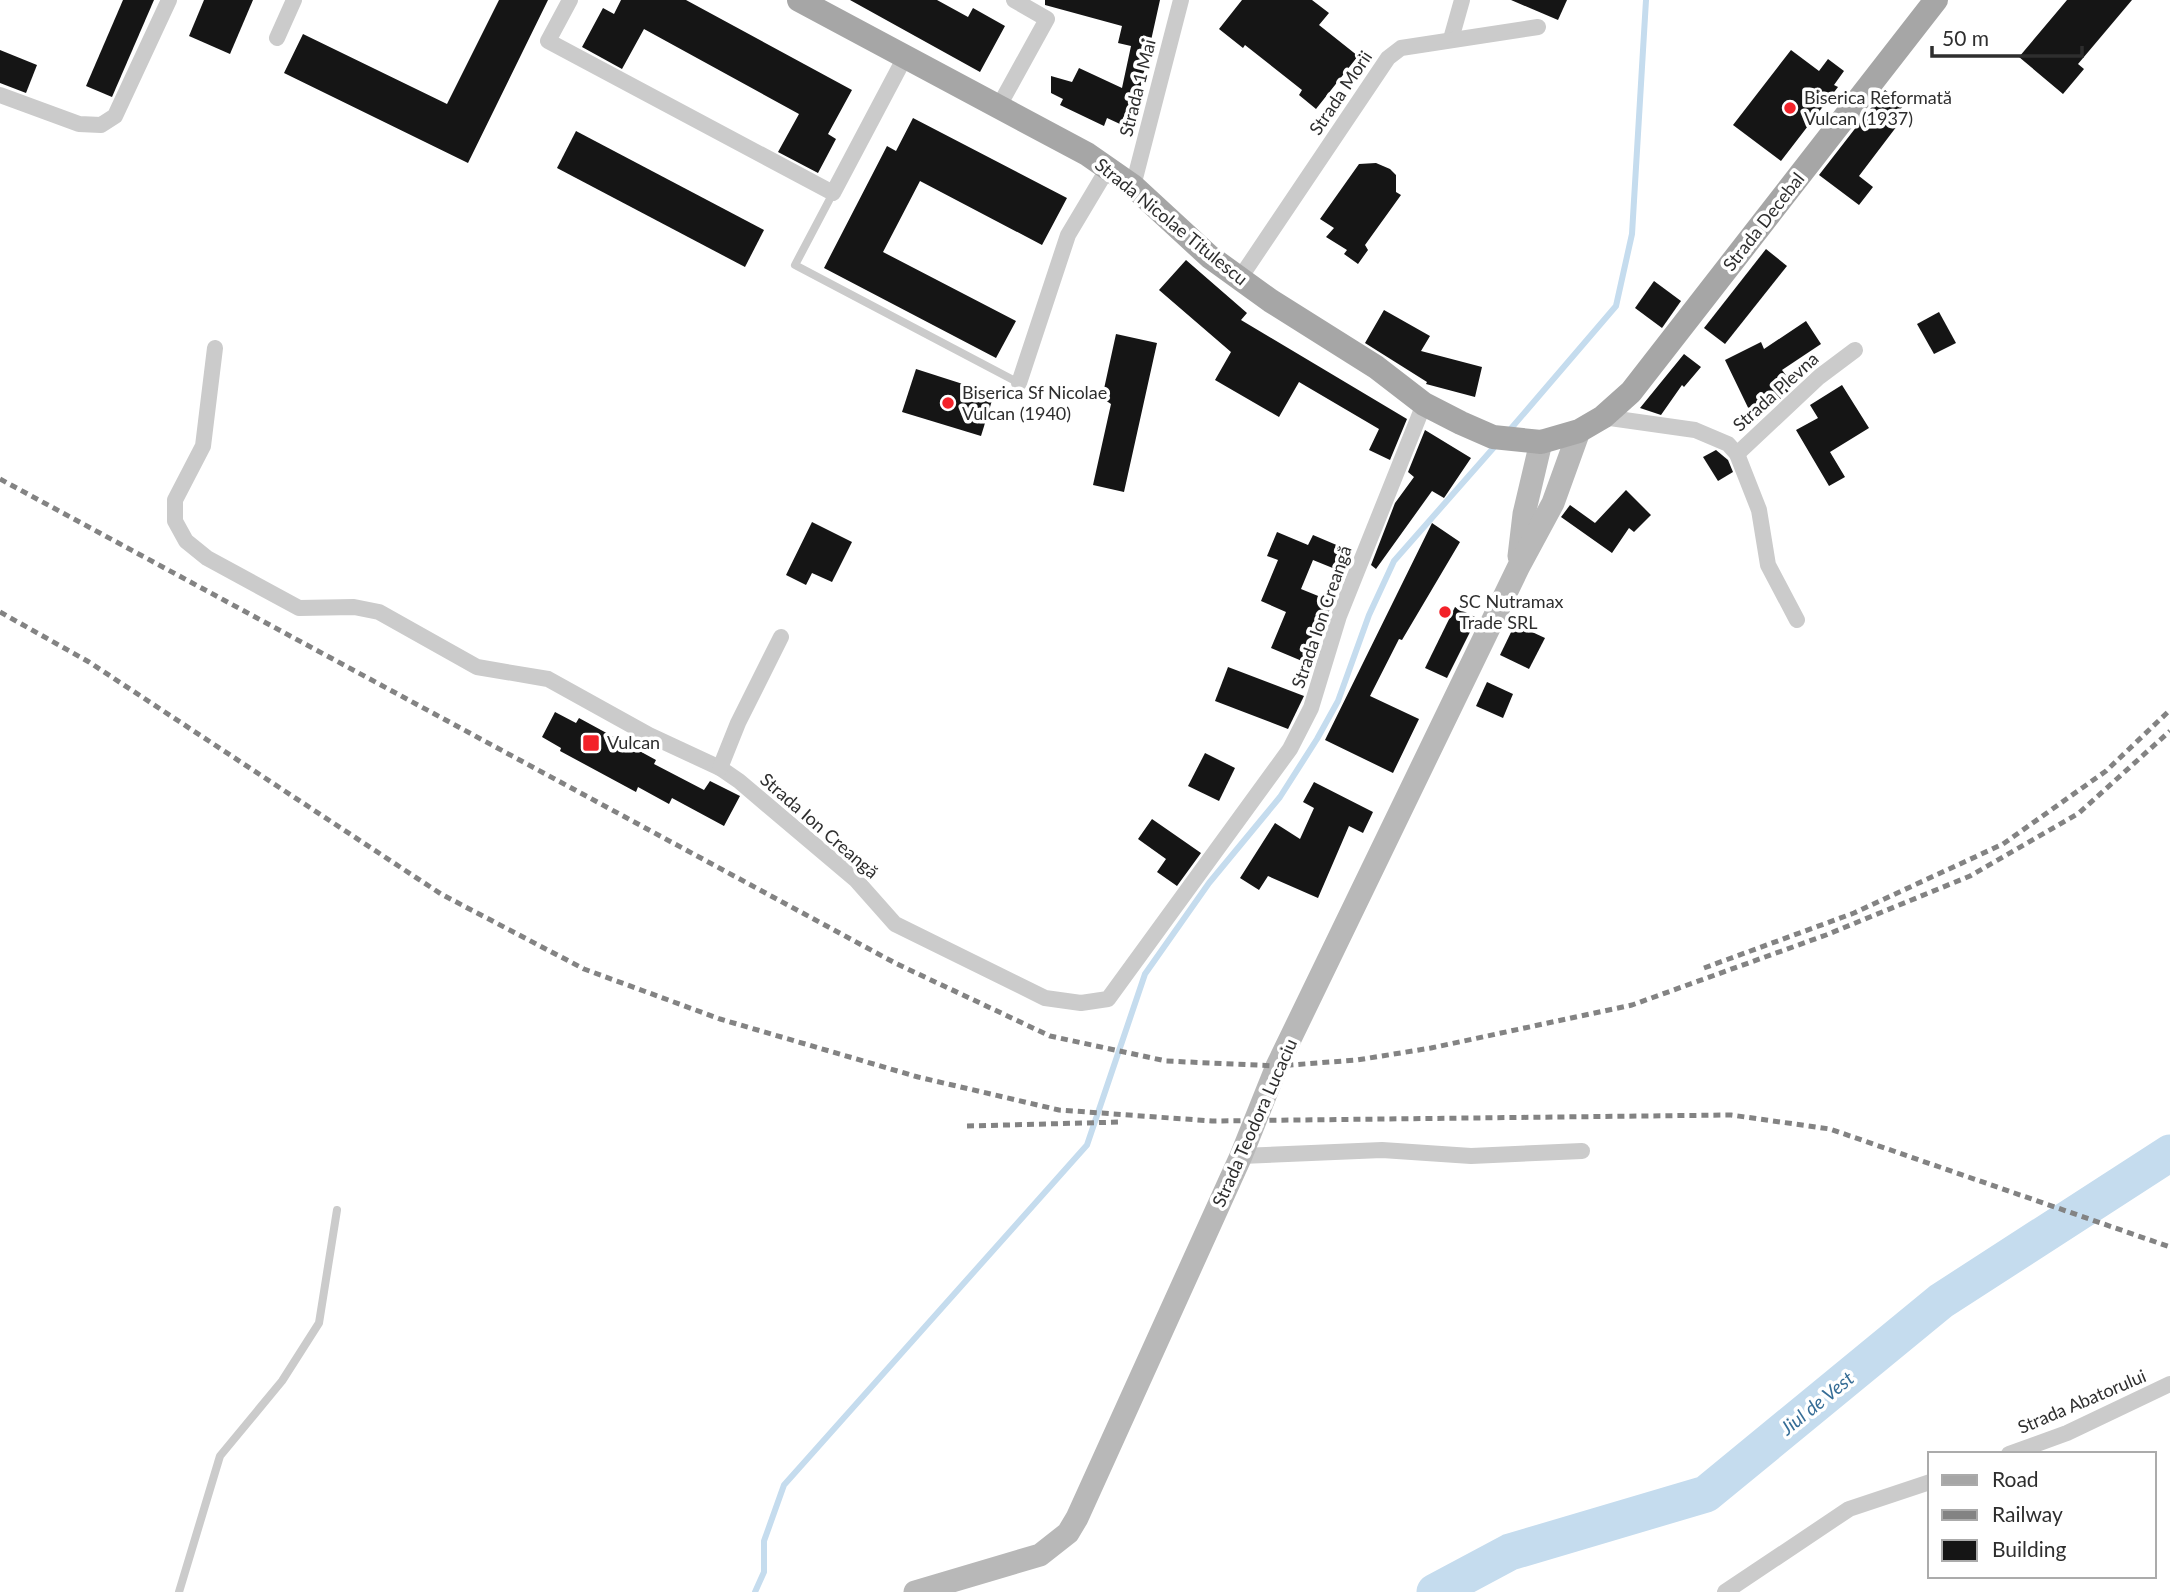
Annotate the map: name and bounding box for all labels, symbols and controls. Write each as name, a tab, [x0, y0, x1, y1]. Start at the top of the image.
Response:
scale bar	[1932, 14, 2082, 58]
text: 50 m	[1942, 25, 1989, 50]
street label: Strada 1 Mai	[1114, 37, 1160, 139]
street label: Strada Morii	[1304, 46, 1376, 139]
place label: Biserica Reformată Vulcan (1937)	[1804, 86, 1952, 129]
marker: Biserica Reformată Vulcan (1937)	[1782, 100, 1798, 116]
street label: Strada Nicolae Titulescu	[1091, 153, 1252, 289]
street label: Strada Decebal	[1718, 168, 1809, 275]
street label: Strada Plevna	[1728, 347, 1823, 435]
place label: Biserica Sf Nicolae Vulcan (1940)	[962, 381, 1107, 424]
marker: Biserica Sf Nicolae Vulcan (1940)	[940, 395, 956, 411]
street label: Strada Ion Creangă	[1286, 542, 1356, 691]
place label: SC Nutramax Trade SRL	[1459, 590, 1564, 633]
marker: SC Nutramax Trade SRL	[1437, 604, 1453, 620]
place label: Vulcan	[607, 731, 660, 753]
marker: Vulcan	[581, 733, 601, 753]
street label: Strada Ion Creangă	[756, 768, 883, 883]
street label: Strada Teodora Lucaciu	[1207, 1035, 1301, 1210]
street label: Strada Abatorului	[2014, 1364, 2149, 1438]
water label: Jiul de Vest	[1775, 1366, 1858, 1440]
legend	[1928, 1452, 2156, 1578]
text: Road	[1992, 1466, 2039, 1491]
text: Railway	[1992, 1501, 2063, 1526]
text: Building	[1992, 1536, 2067, 1561]

